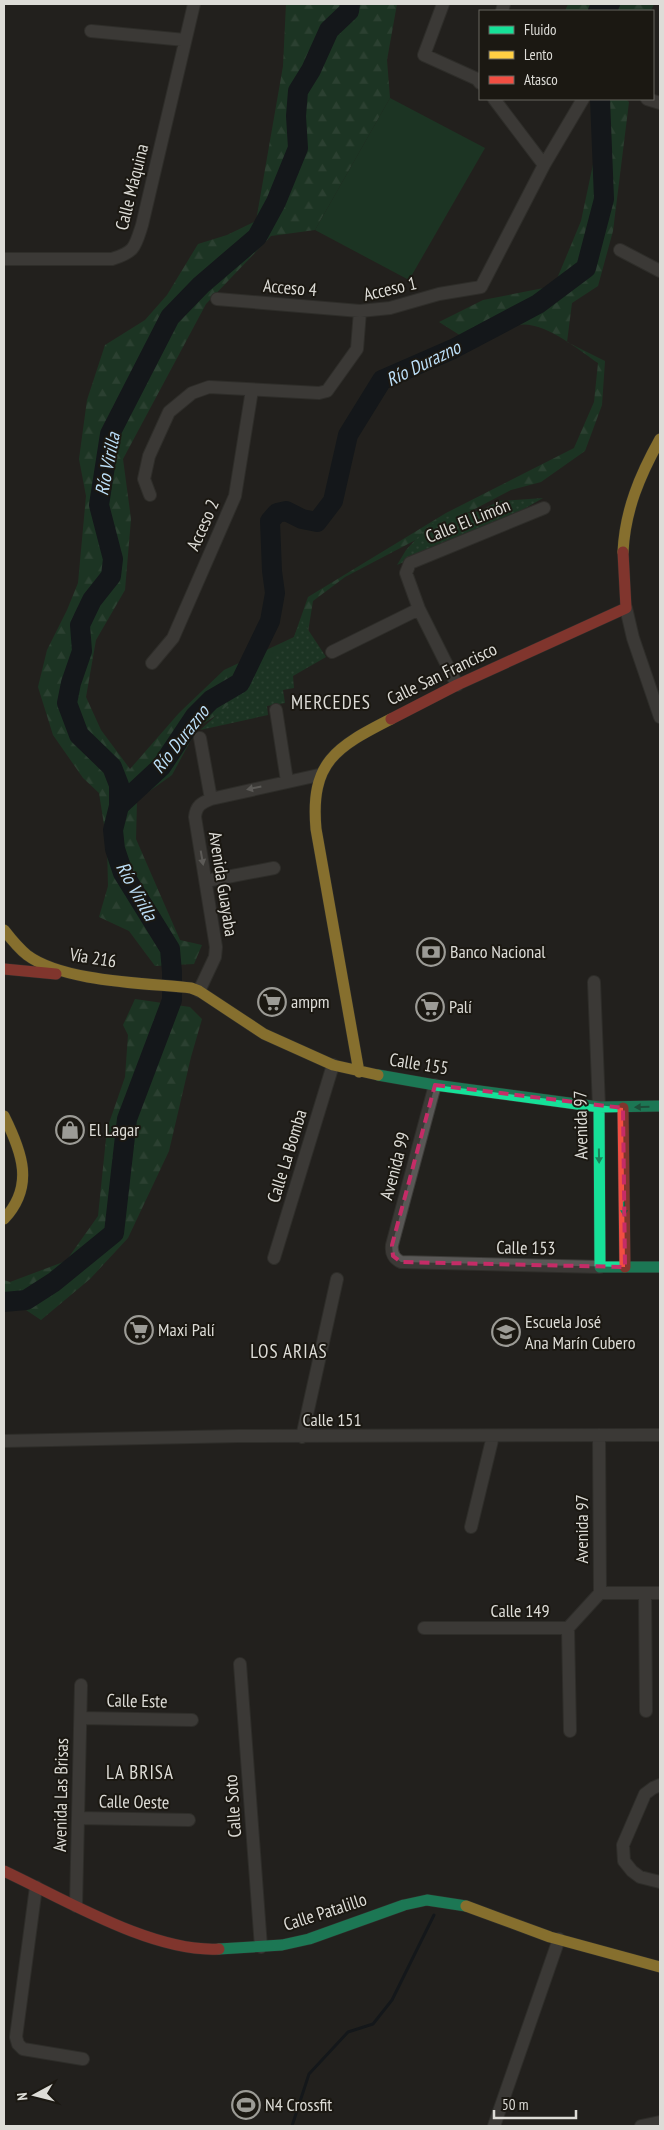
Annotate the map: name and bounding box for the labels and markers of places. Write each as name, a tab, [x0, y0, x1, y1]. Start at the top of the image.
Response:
bank icon: Banco Nacional	[416, 937, 446, 967]
place label: Banco Nacional	[450, 940, 546, 963]
supermarket icon: ampm	[257, 987, 287, 1017]
place label: ampm	[291, 990, 329, 1013]
supermarket icon: Palí	[415, 992, 445, 1022]
place label: Palí	[449, 995, 472, 1018]
shop icon: El Lagar	[55, 1115, 85, 1145]
place label: El Lagar	[89, 1118, 139, 1141]
place label: Escuela José Ana Marín Cubero	[525, 1310, 636, 1354]
supermarket icon: Maxi Palí	[124, 1315, 154, 1345]
school or university icon: Escuela José Ana Marín Cubero	[491, 1317, 521, 1347]
place label: Maxi Palí	[158, 1318, 215, 1341]
sports icon: N4 Crossfit	[231, 2090, 261, 2120]
place label: N4 Crossfit	[265, 2093, 332, 2116]

